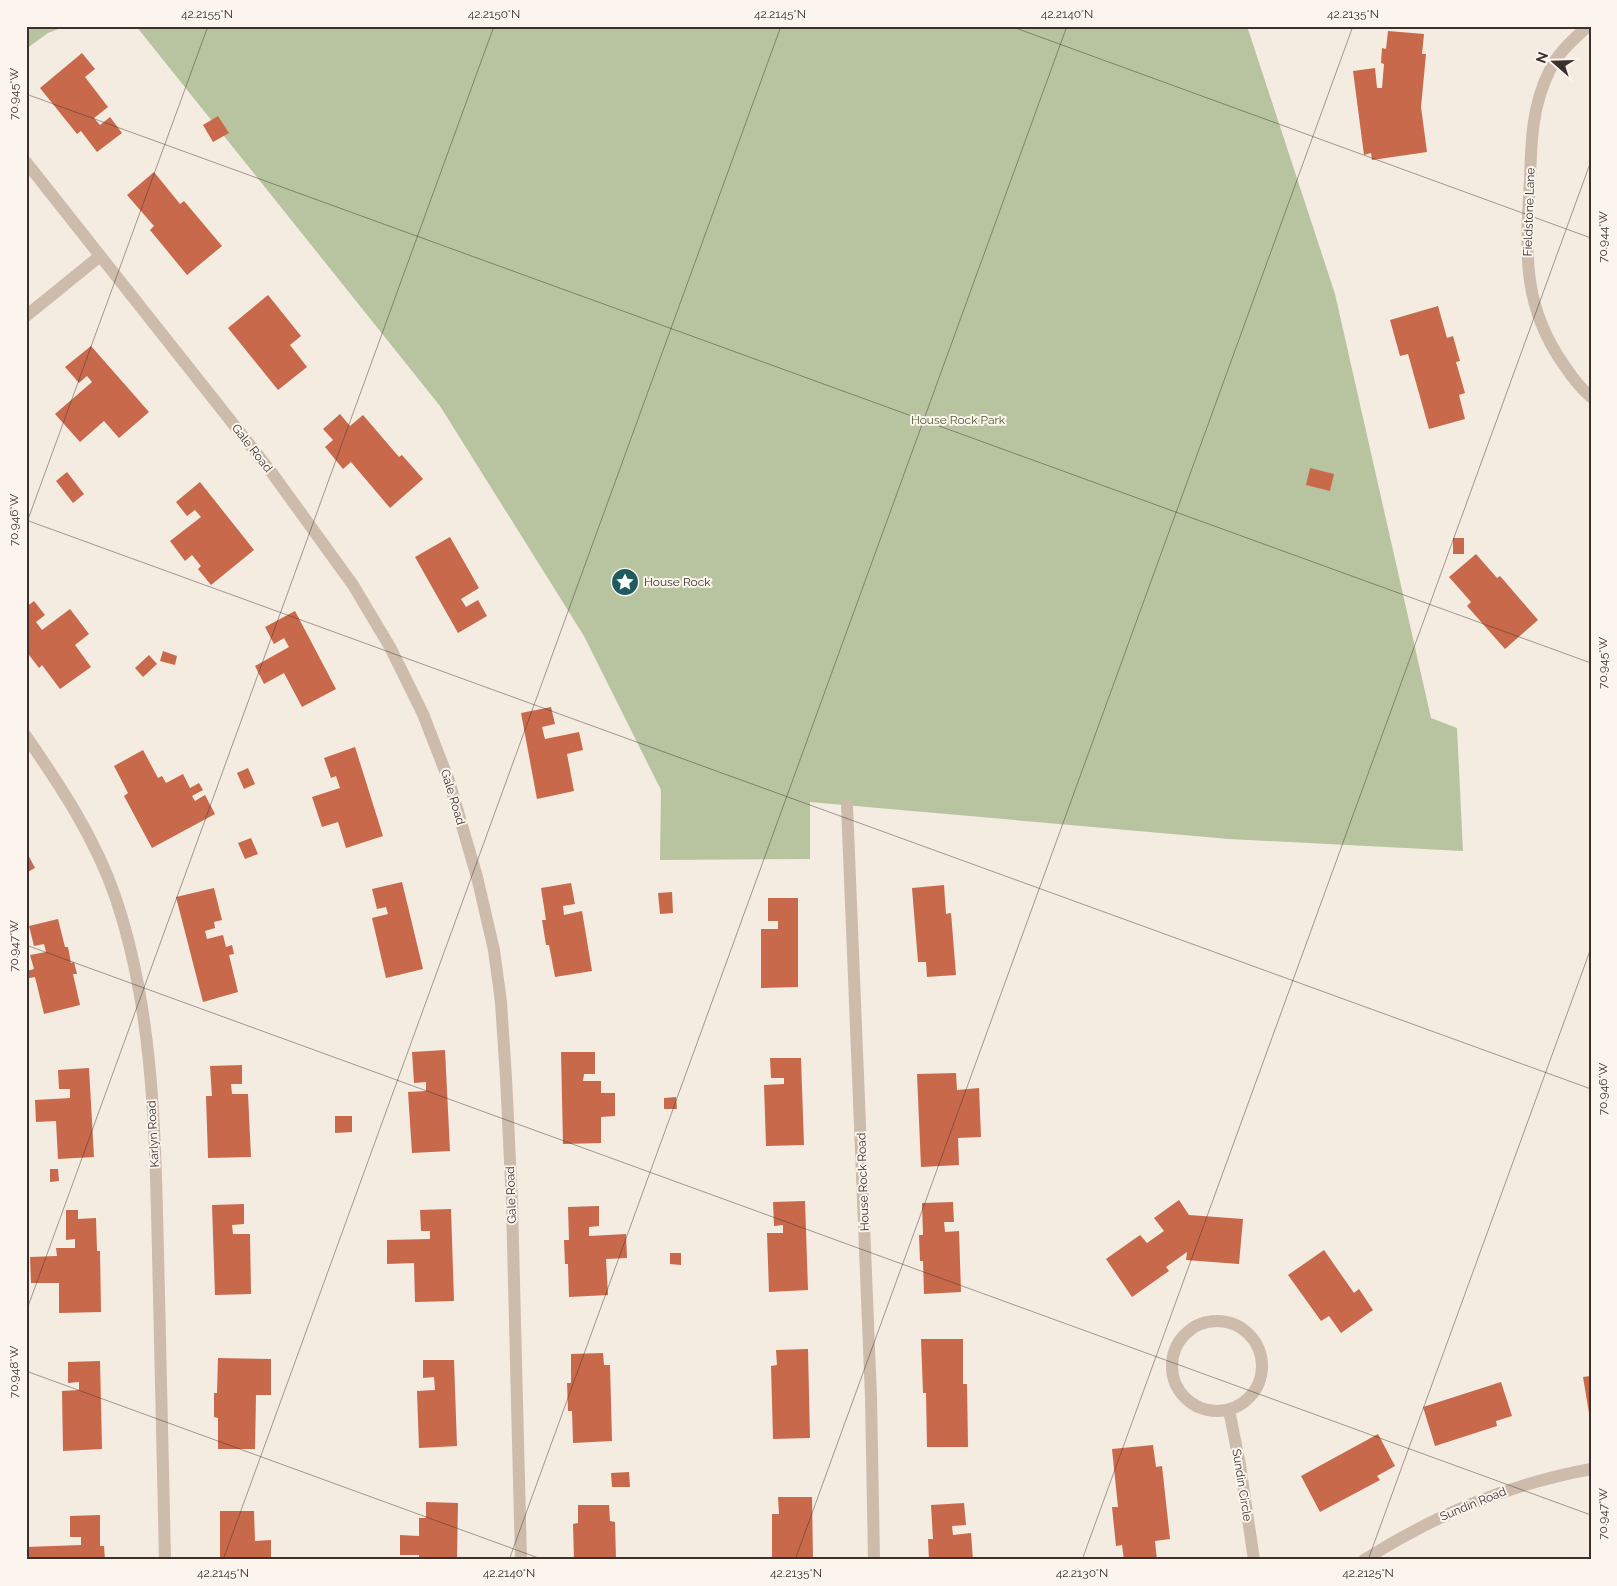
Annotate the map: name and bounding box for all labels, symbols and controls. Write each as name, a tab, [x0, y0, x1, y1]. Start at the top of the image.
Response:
text: 42.2155°N	[181, 7, 233, 21]
text: 42.2150°N	[468, 7, 520, 21]
text: 42.2145°N	[754, 7, 806, 21]
text: 42.2140°N	[1041, 7, 1093, 21]
text: 42.2135°N	[1327, 7, 1379, 21]
north arrow	[1530, 38, 1580, 88]
text: N	[1532, 50, 1551, 65]
text: 70.945°W	[7, 68, 21, 120]
street label: Fieldstone Lane	[1520, 167, 1538, 257]
text: 70.944°W	[1596, 211, 1610, 263]
park label: House Rock Park	[911, 413, 1006, 427]
street label: Gale Road	[229, 421, 275, 475]
text: 70.946°W	[7, 493, 21, 546]
place icon: House Rock	[610, 567, 640, 597]
place label: House Rock	[644, 575, 711, 589]
text: 70.945°W	[1596, 637, 1610, 689]
street label: Gale Road	[438, 768, 468, 826]
text: 70.947°W	[7, 920, 21, 972]
text: 70.946°W	[1596, 1062, 1610, 1115]
street label: Karlyn Road	[144, 1100, 162, 1168]
street label: House Rock Road	[854, 1133, 872, 1231]
street label: Gale Road	[503, 1166, 519, 1224]
text: 70.948°W	[7, 1345, 21, 1398]
street label: Sundin Circle	[1229, 1448, 1255, 1522]
street label: Sundin Road	[1438, 1484, 1508, 1524]
text: 70.947°W	[1596, 1488, 1610, 1540]
text: 42.2145°N	[197, 1566, 249, 1580]
text: 42.2140°N	[483, 1566, 535, 1580]
text: 42.2135°N	[770, 1566, 822, 1580]
text: 42.2130°N	[1056, 1566, 1108, 1580]
text: 42.2125°N	[1342, 1566, 1394, 1580]

